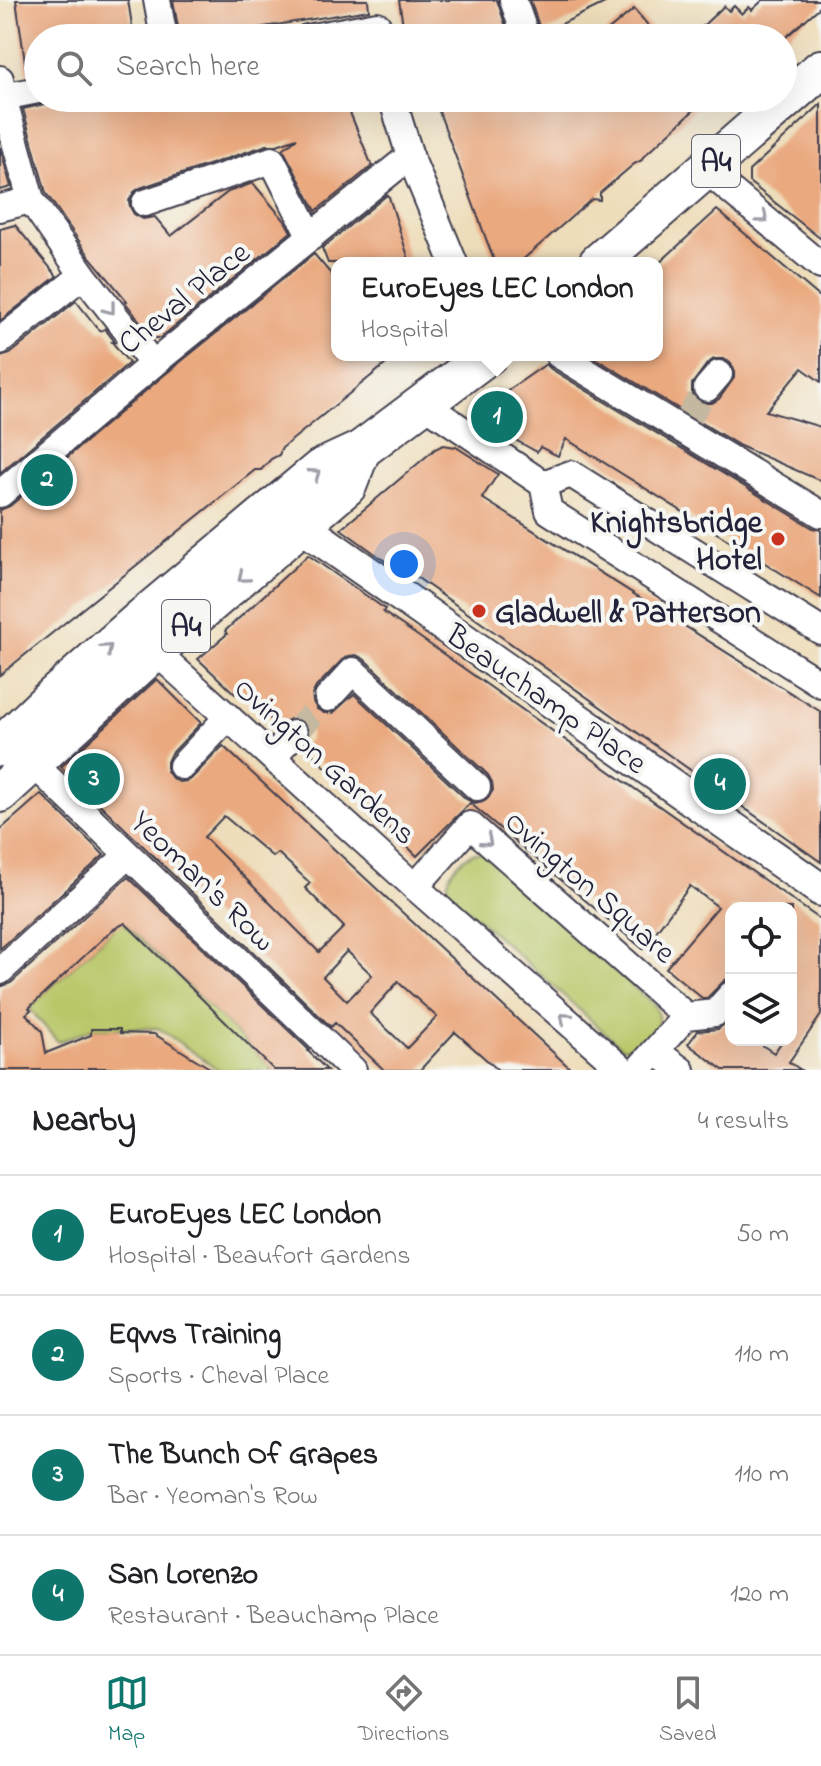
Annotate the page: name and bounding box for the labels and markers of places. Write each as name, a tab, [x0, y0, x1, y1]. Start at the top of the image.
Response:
pin: 1	[471, 387, 523, 447]
pin: 2	[21, 450, 73, 510]
place label: Knightsbridge Hotel	[590, 501, 764, 585]
marker: Knightsbridge Hotel	[769, 530, 787, 548]
place label: Gladwell & Patterson	[495, 591, 761, 638]
marker: Gladwell & Patterson	[470, 602, 488, 620]
pin: 3	[68, 749, 120, 809]
pin: 4	[694, 754, 746, 814]

